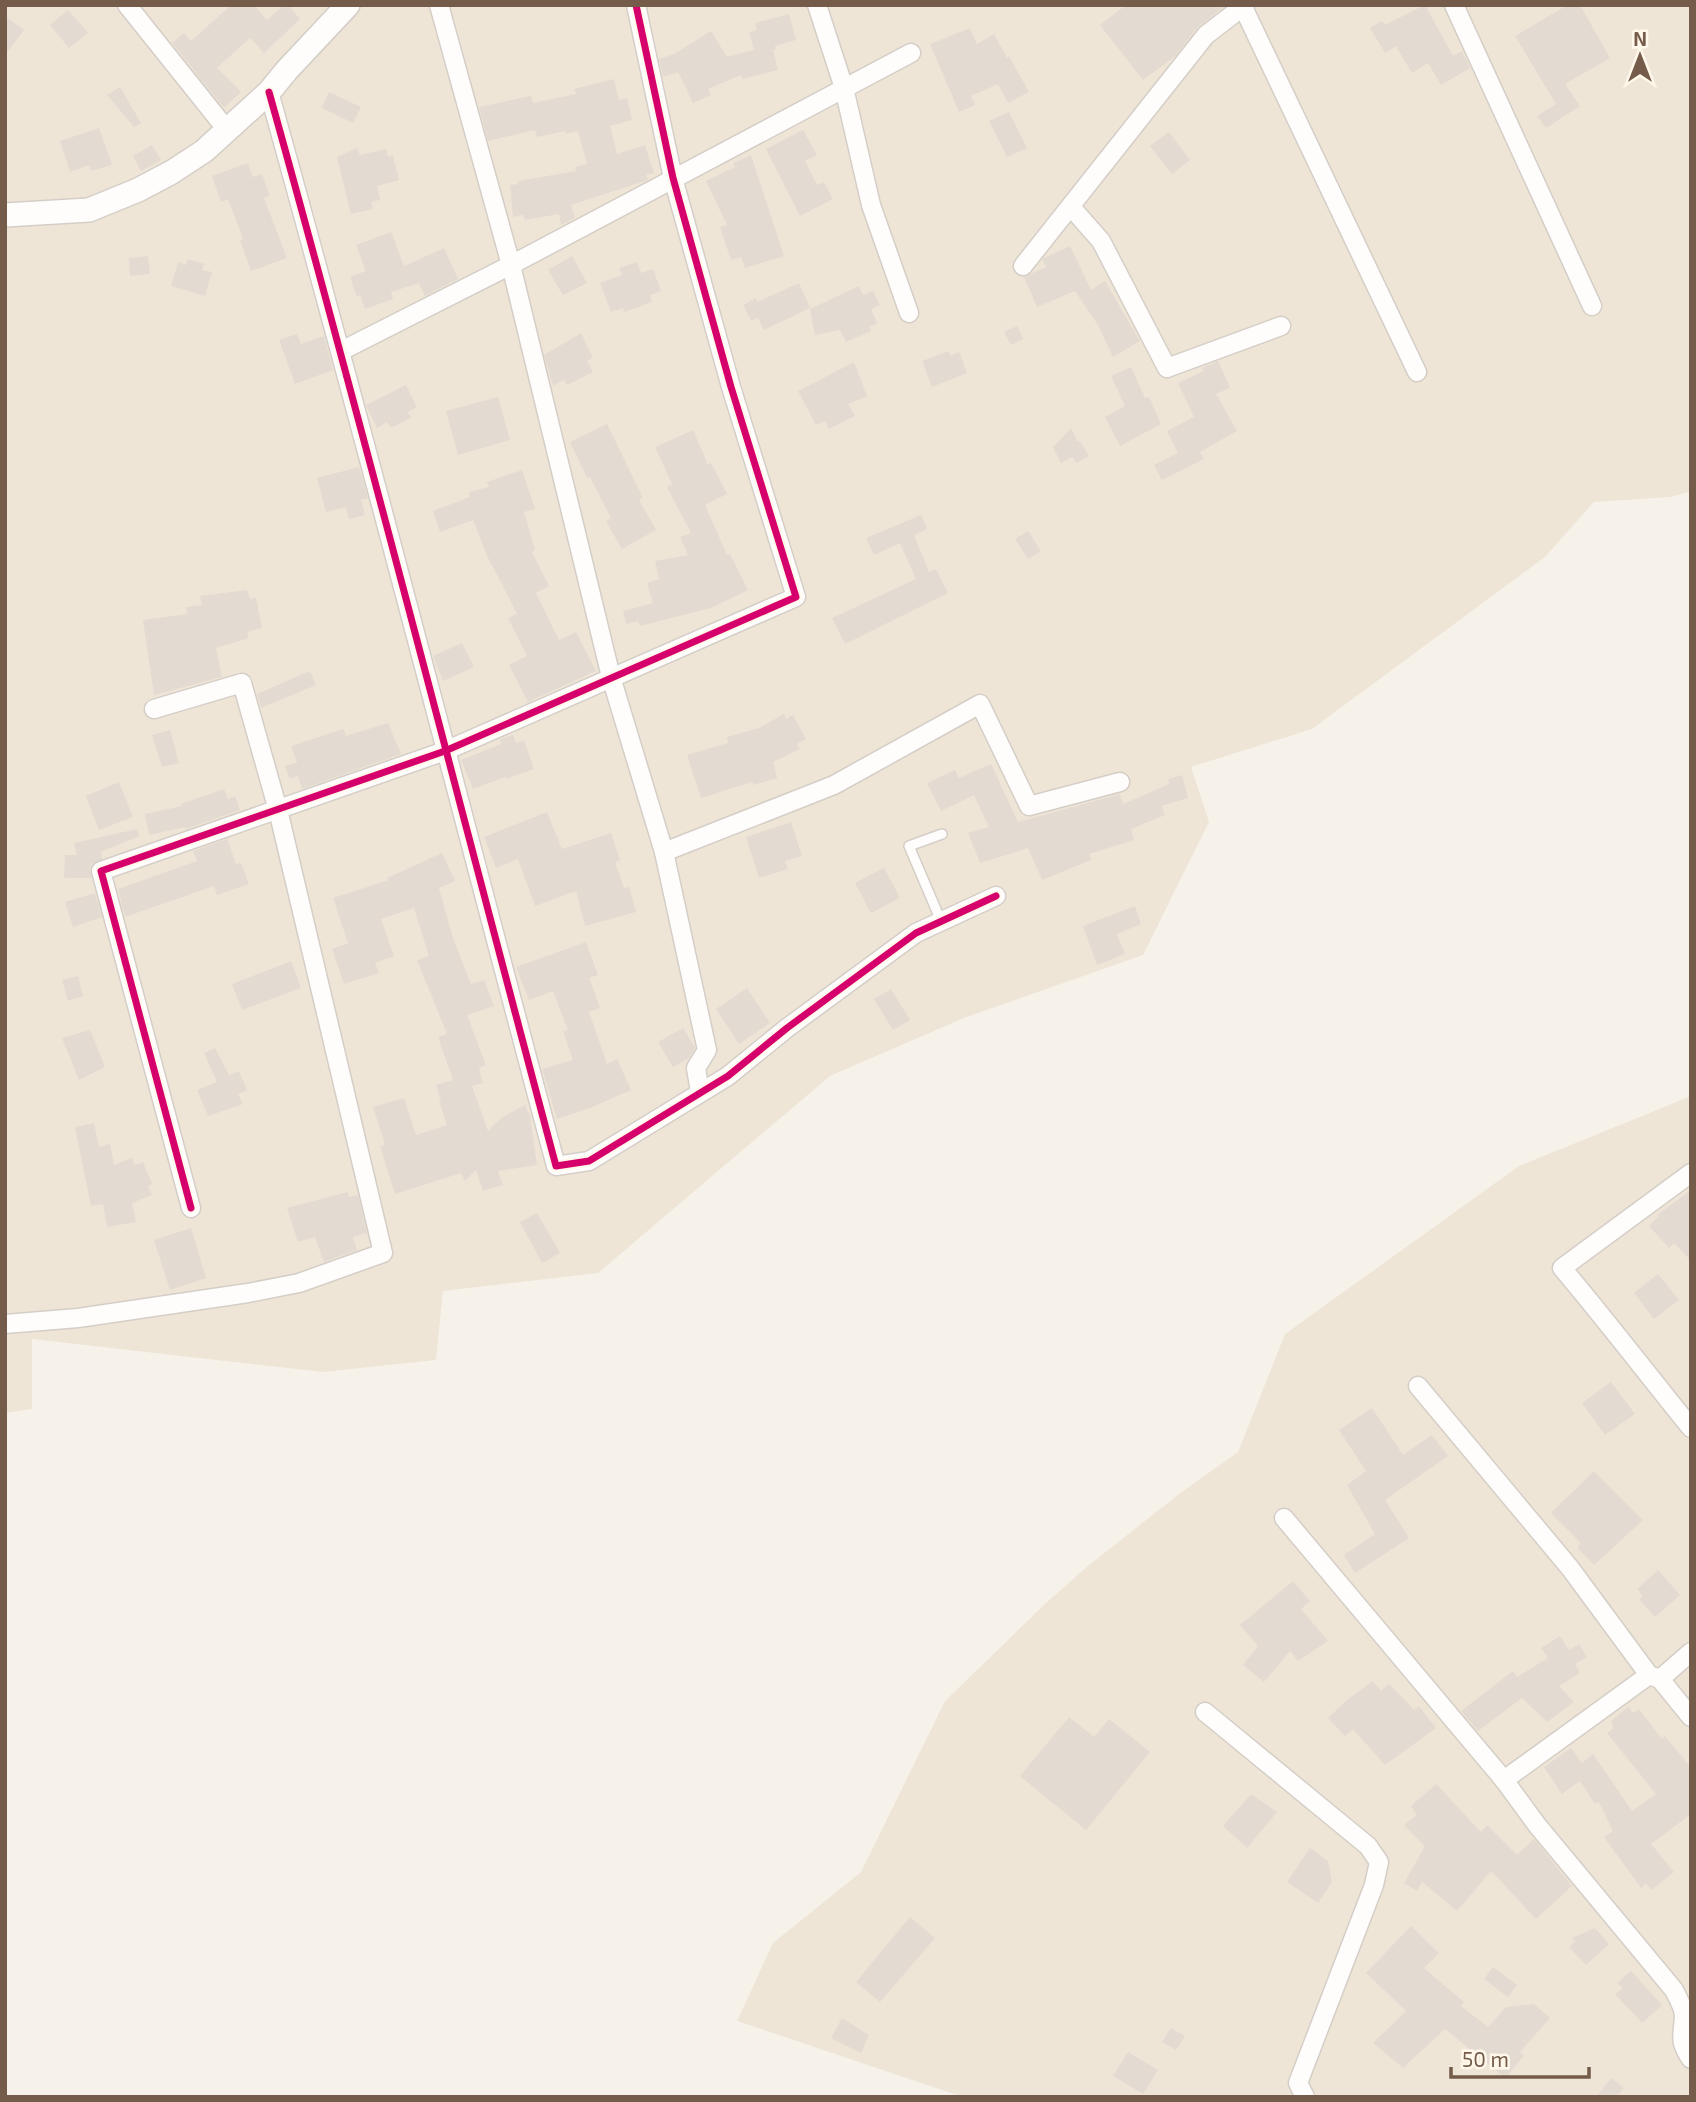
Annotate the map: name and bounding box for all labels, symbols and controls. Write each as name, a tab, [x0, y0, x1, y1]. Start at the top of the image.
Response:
north arrow	[1605, 21, 1675, 91]
text: N	[1633, 27, 1647, 50]
scale bar	[1451, 2036, 1589, 2080]
text: 50 m	[1462, 2046, 1509, 2071]

